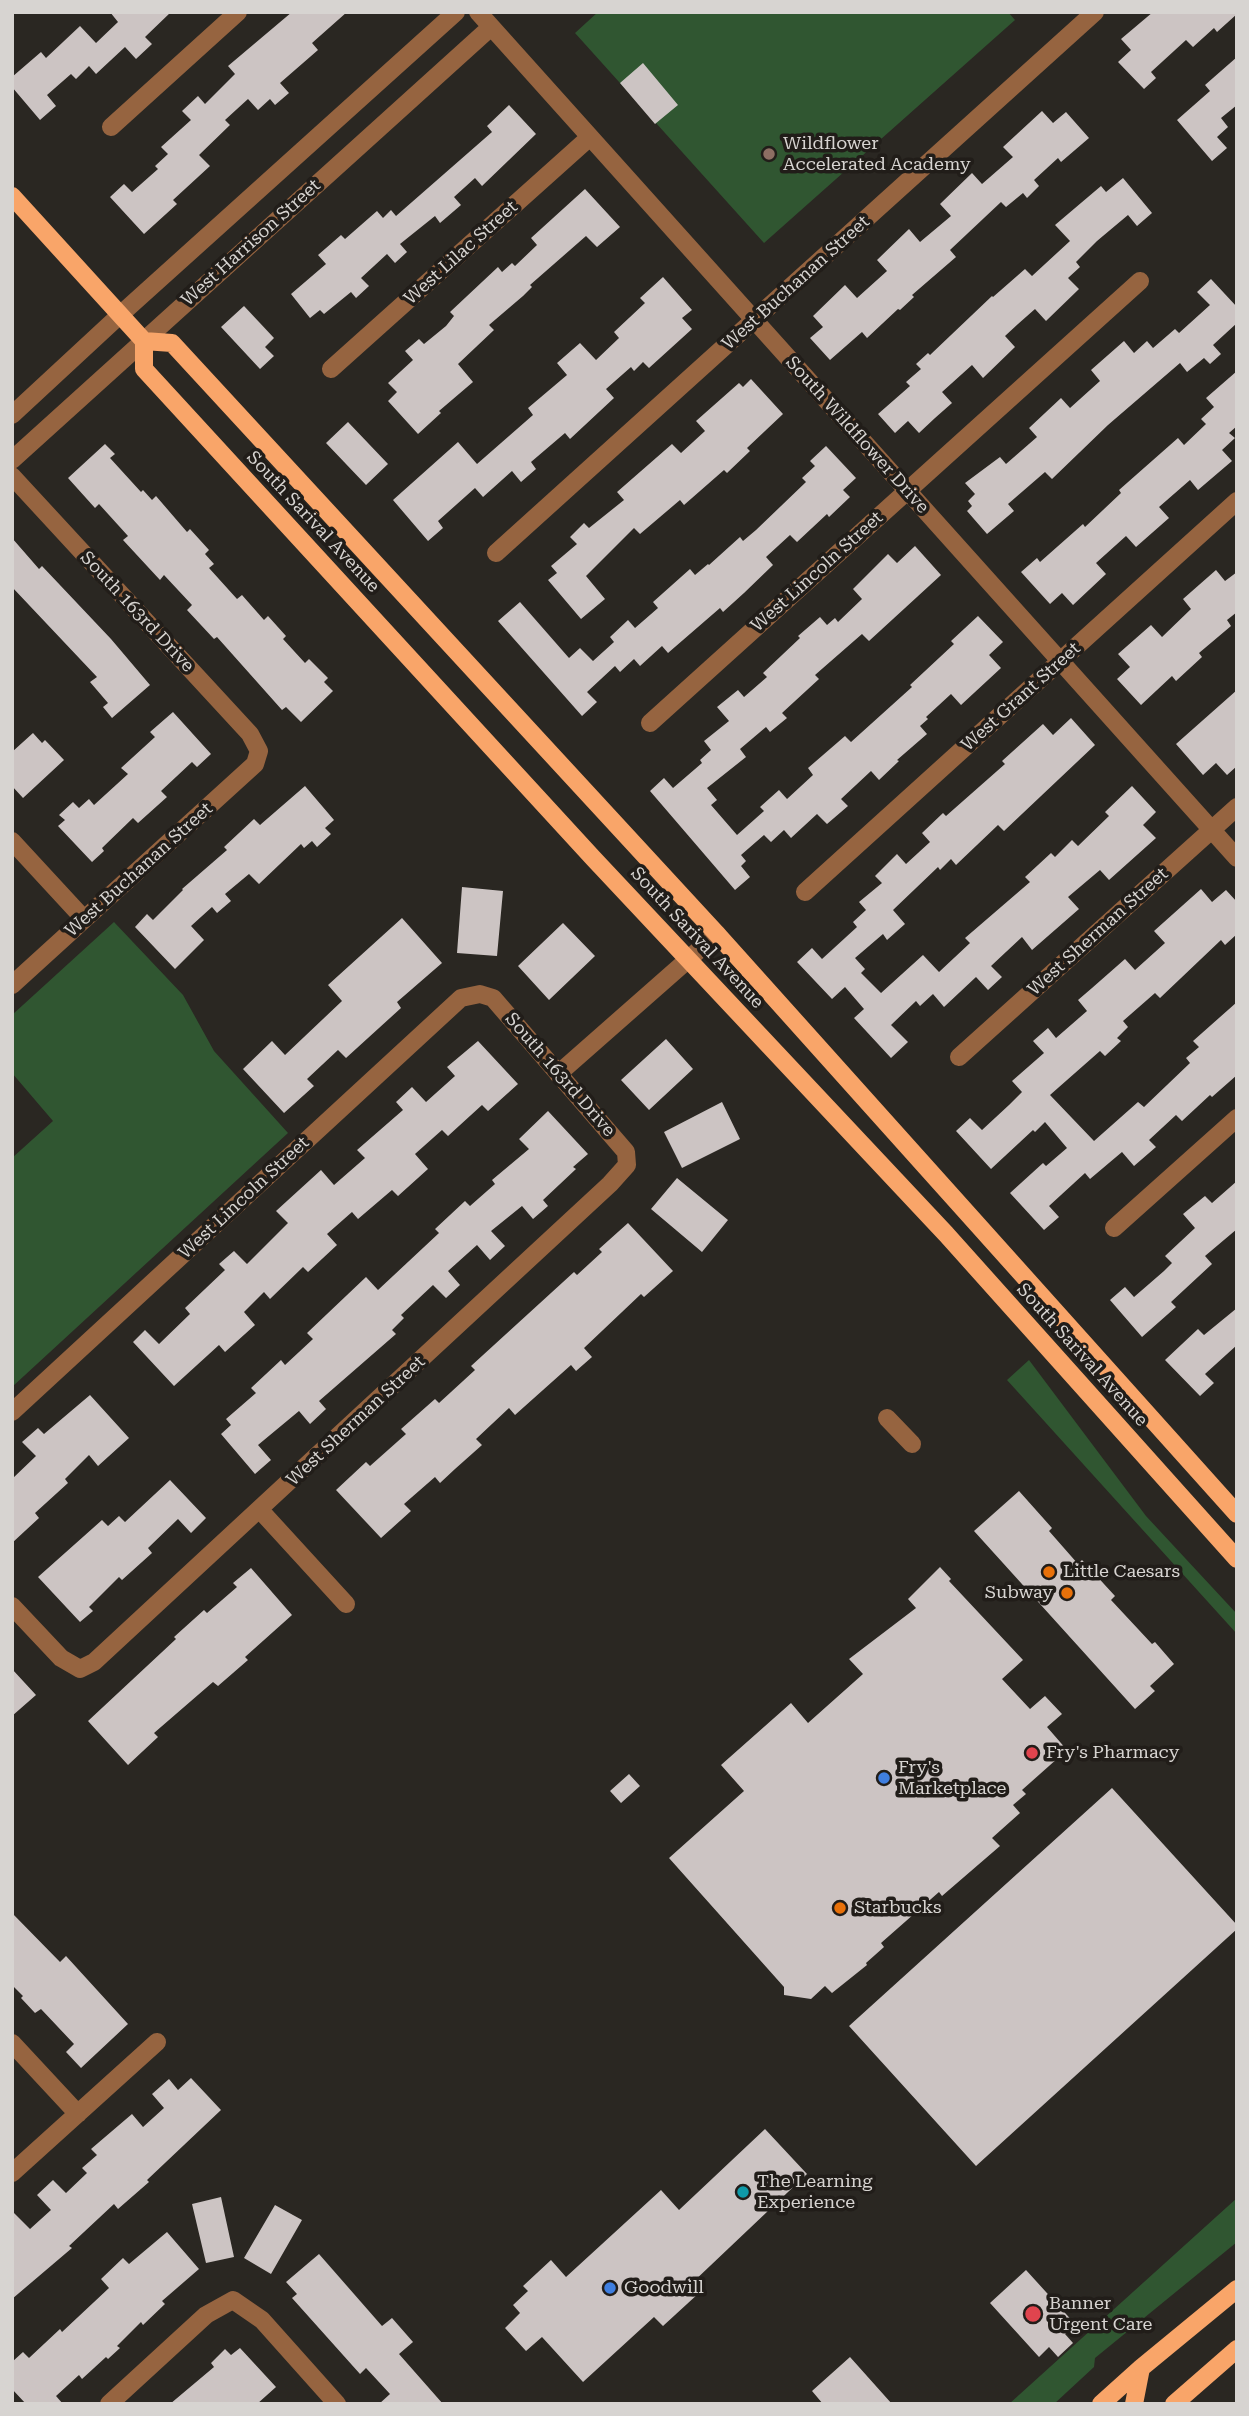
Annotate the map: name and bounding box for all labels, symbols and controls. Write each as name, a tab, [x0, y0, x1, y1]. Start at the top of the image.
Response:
place label: Wildflower Accelerated Academy	[783, 133, 971, 176]
marker: Wildflower Accelerated Academy	[761, 146, 777, 162]
street label: West Harrison Street	[177, 175, 325, 311]
street label: West Lilac Street	[400, 196, 522, 310]
street label: West Buchanan Street	[718, 211, 874, 355]
street label: South Wildflower Drive	[781, 352, 933, 518]
street label: South Sarival Avenue	[242, 447, 384, 597]
street label: West Lincoln Street	[747, 507, 887, 637]
street label: South 163rd Drive	[75, 547, 199, 677]
street label: West Grant Street	[957, 638, 1085, 756]
street label: West Buchanan Street	[61, 798, 217, 942]
street label: South Sarival Avenue	[626, 863, 768, 1013]
street label: West Sherman Street	[1023, 863, 1173, 1001]
street label: South 163rd Drive	[500, 1009, 620, 1141]
street label: West Lincoln Street	[174, 1132, 314, 1264]
street label: South Sarival Avenue	[1012, 1279, 1152, 1431]
street label: West Sherman Street	[282, 1351, 430, 1491]
place label: Little Caesars	[1063, 1561, 1180, 1583]
marker: Little Caesars	[1041, 1564, 1057, 1580]
place label: Subway	[985, 1582, 1053, 1604]
marker: Subway	[1059, 1585, 1075, 1601]
place label: Fry's Pharmacy	[1046, 1742, 1179, 1764]
marker: Fry's Pharmacy	[1024, 1745, 1040, 1761]
place label: Fry's Marketplace	[898, 1757, 1006, 1800]
marker: Fry's Marketplace	[876, 1770, 892, 1786]
place label: Starbucks	[854, 1897, 942, 1919]
marker: Starbucks	[832, 1900, 848, 1916]
place label: The Learning Experience	[757, 2171, 872, 2214]
marker: The Learning Experience	[735, 2184, 751, 2200]
place label: Goodwill	[624, 2277, 704, 2299]
marker: Goodwill	[602, 2280, 618, 2296]
place label: Banner Urgent Care	[1049, 2293, 1152, 2336]
marker: Banner Urgent Care	[1023, 2304, 1043, 2324]

